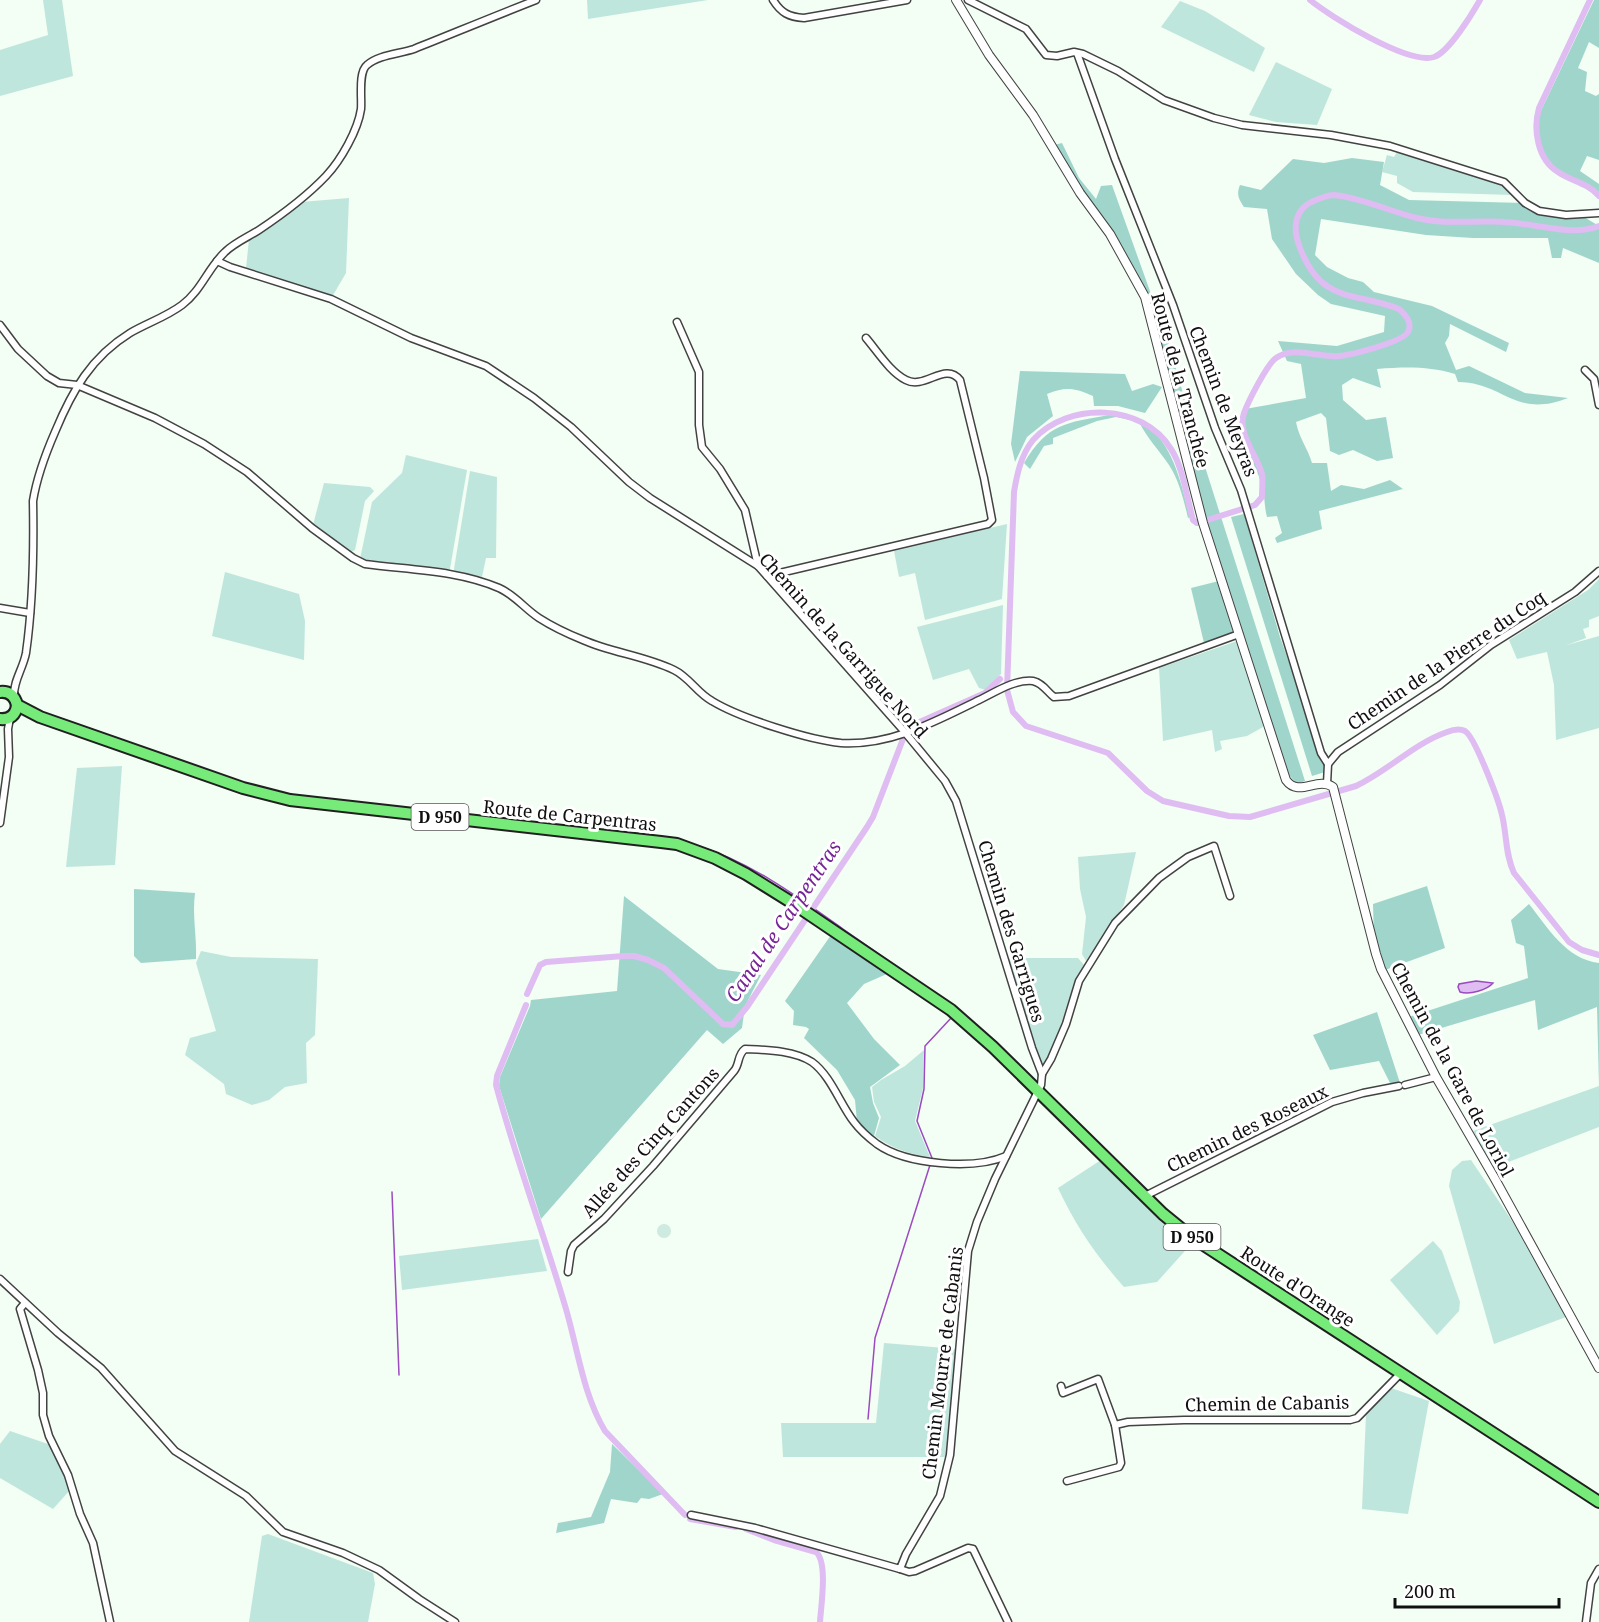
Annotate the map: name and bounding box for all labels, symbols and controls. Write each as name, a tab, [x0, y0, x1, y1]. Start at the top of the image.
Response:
street label: Route de la Tranchée	[1146, 290, 1216, 470]
street label: Chemin de Meyras	[1184, 322, 1264, 480]
street label: Chemin de la Garrigue Nord	[754, 547, 934, 743]
street label: Chemin de la Pierre du Coq	[1342, 585, 1550, 735]
street label: Route de Carpentras	[482, 794, 658, 836]
road number: D 950	[412, 804, 468, 830]
water label: Canal de Carpentras	[719, 835, 847, 1007]
street label: Chemin des Garrigues	[973, 837, 1051, 1025]
street label: Chemin de la Gare de Loriol	[1386, 957, 1520, 1181]
street label: Allée des Cinq Cantons	[576, 1062, 724, 1222]
street label: Chemin des Roseaux	[1162, 1078, 1332, 1177]
road number: D 950	[1164, 1224, 1220, 1250]
street label: Route d'Orange	[1236, 1240, 1360, 1332]
street label: Chemin Mourre de Cabanis	[916, 1245, 968, 1481]
street label: Chemin de Cabanis	[1185, 1390, 1349, 1416]
scale bar	[1395, 1571, 1558, 1609]
text: 200 m	[1404, 1579, 1456, 1603]

